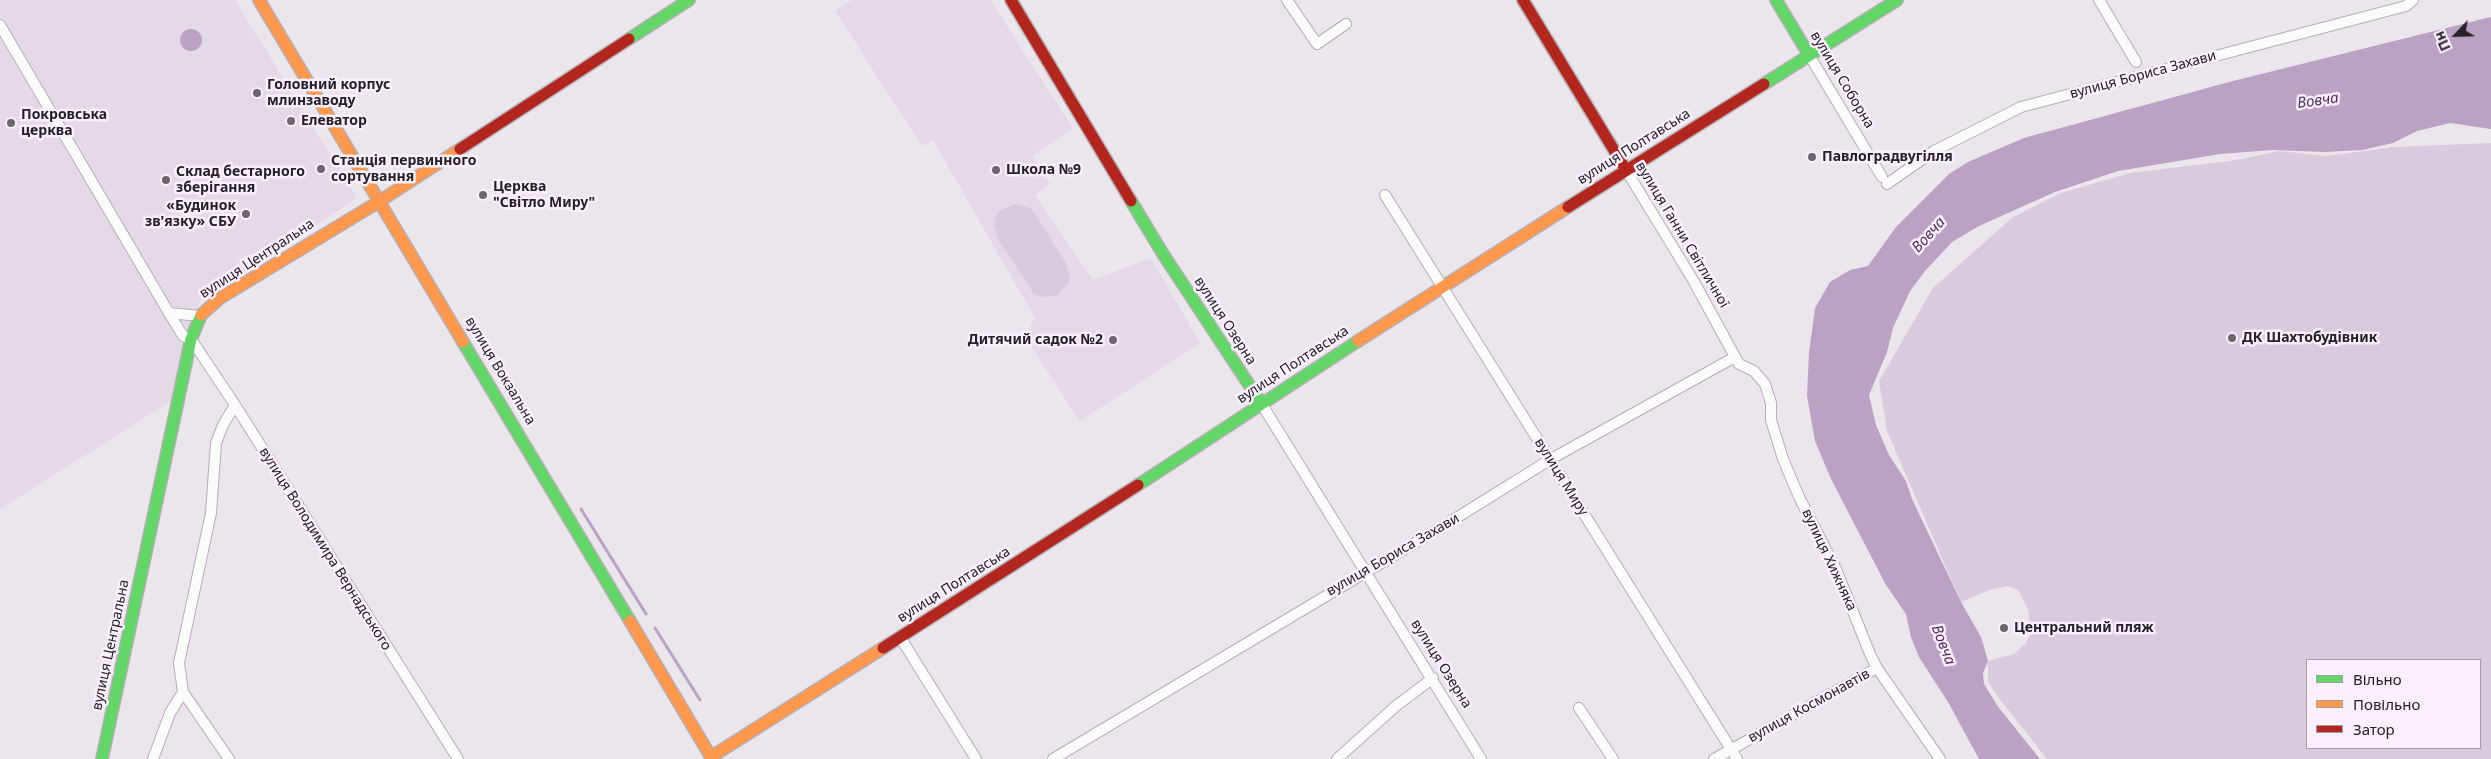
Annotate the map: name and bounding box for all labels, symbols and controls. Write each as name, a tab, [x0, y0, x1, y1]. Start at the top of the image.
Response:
north arrow	[2431, 10, 2481, 60]
street label: вулиця Соборна	[1806, 28, 1878, 132]
text: Пн	[2429, 28, 2455, 54]
street label: вулиця Бориса Захави	[2068, 47, 2218, 103]
place label: Головний корпус млинзаводу	[267, 77, 390, 110]
marker: Головний корпус млинзаводу	[251, 87, 263, 99]
water label: Вовча	[2296, 89, 2340, 113]
street label: вулиця Полтавська	[1574, 105, 1694, 189]
place label: Покровська церква	[21, 107, 107, 140]
place label: Елеватор	[301, 113, 367, 129]
marker: Елеватор	[285, 115, 297, 127]
marker: Покровська церква	[5, 117, 17, 129]
place label: Павлоградвугілля	[1822, 149, 1953, 165]
marker: Павлоградвугілля	[1806, 151, 1818, 163]
place label: Станція первинного сортування	[331, 153, 476, 186]
street label: вулиця Ганни Світличної	[1632, 159, 1732, 311]
place label: Школа №9	[1006, 162, 1081, 178]
marker: Станція первинного сортування	[315, 163, 327, 175]
place label: Склад бестарного зберігання	[176, 164, 305, 196]
marker: Школа №9	[990, 164, 1002, 176]
marker: Склад бестарного зберігання	[160, 174, 172, 186]
place label: Церква "Світло Миру"	[493, 179, 595, 212]
marker: Церква "Світло Миру"	[477, 189, 489, 201]
place label: «Будинок зв'язку» СБУ	[145, 198, 236, 230]
marker: «Будинок зв'язку» СБУ	[240, 208, 252, 220]
water label: Вовча	[1908, 214, 1950, 256]
street label: вулиця Центральна	[197, 216, 317, 302]
street label: вулиця Озерна	[1190, 274, 1260, 368]
street label: вулиця Вокзальна	[461, 314, 539, 428]
street label: вулиця Полтавська	[1234, 323, 1352, 407]
place label: ДК Шахтобудівник	[2242, 330, 2377, 346]
place label: Дитячий садок №2	[968, 332, 1103, 348]
marker: ДК Шахтобудівник	[2226, 332, 2238, 344]
marker: Дитячий садок №2	[1107, 334, 1119, 346]
street label: вулиця Миру	[1531, 435, 1591, 519]
street label: вулиця Володимира Вернадського	[255, 444, 395, 654]
street label: вулиця Хижняка	[1798, 506, 1860, 614]
street label: вулиця Бориса Захави	[1324, 510, 1462, 600]
street label: вулиця Полтавська	[894, 543, 1014, 627]
street label: вулиця Центральна	[89, 578, 133, 712]
street label: вулиця Озерна	[1407, 617, 1475, 711]
place label: Центральний пляж	[2014, 620, 2154, 636]
water label: Вовча	[1927, 622, 1959, 668]
marker: Центральний пляж	[1998, 622, 2010, 634]
legend	[2306, 659, 2481, 749]
street label: вулиця Космонавтів	[1745, 666, 1873, 746]
text: Вільно	[2353, 669, 2402, 689]
text: Повільно	[2353, 694, 2420, 714]
text: Затор	[2353, 719, 2395, 739]

